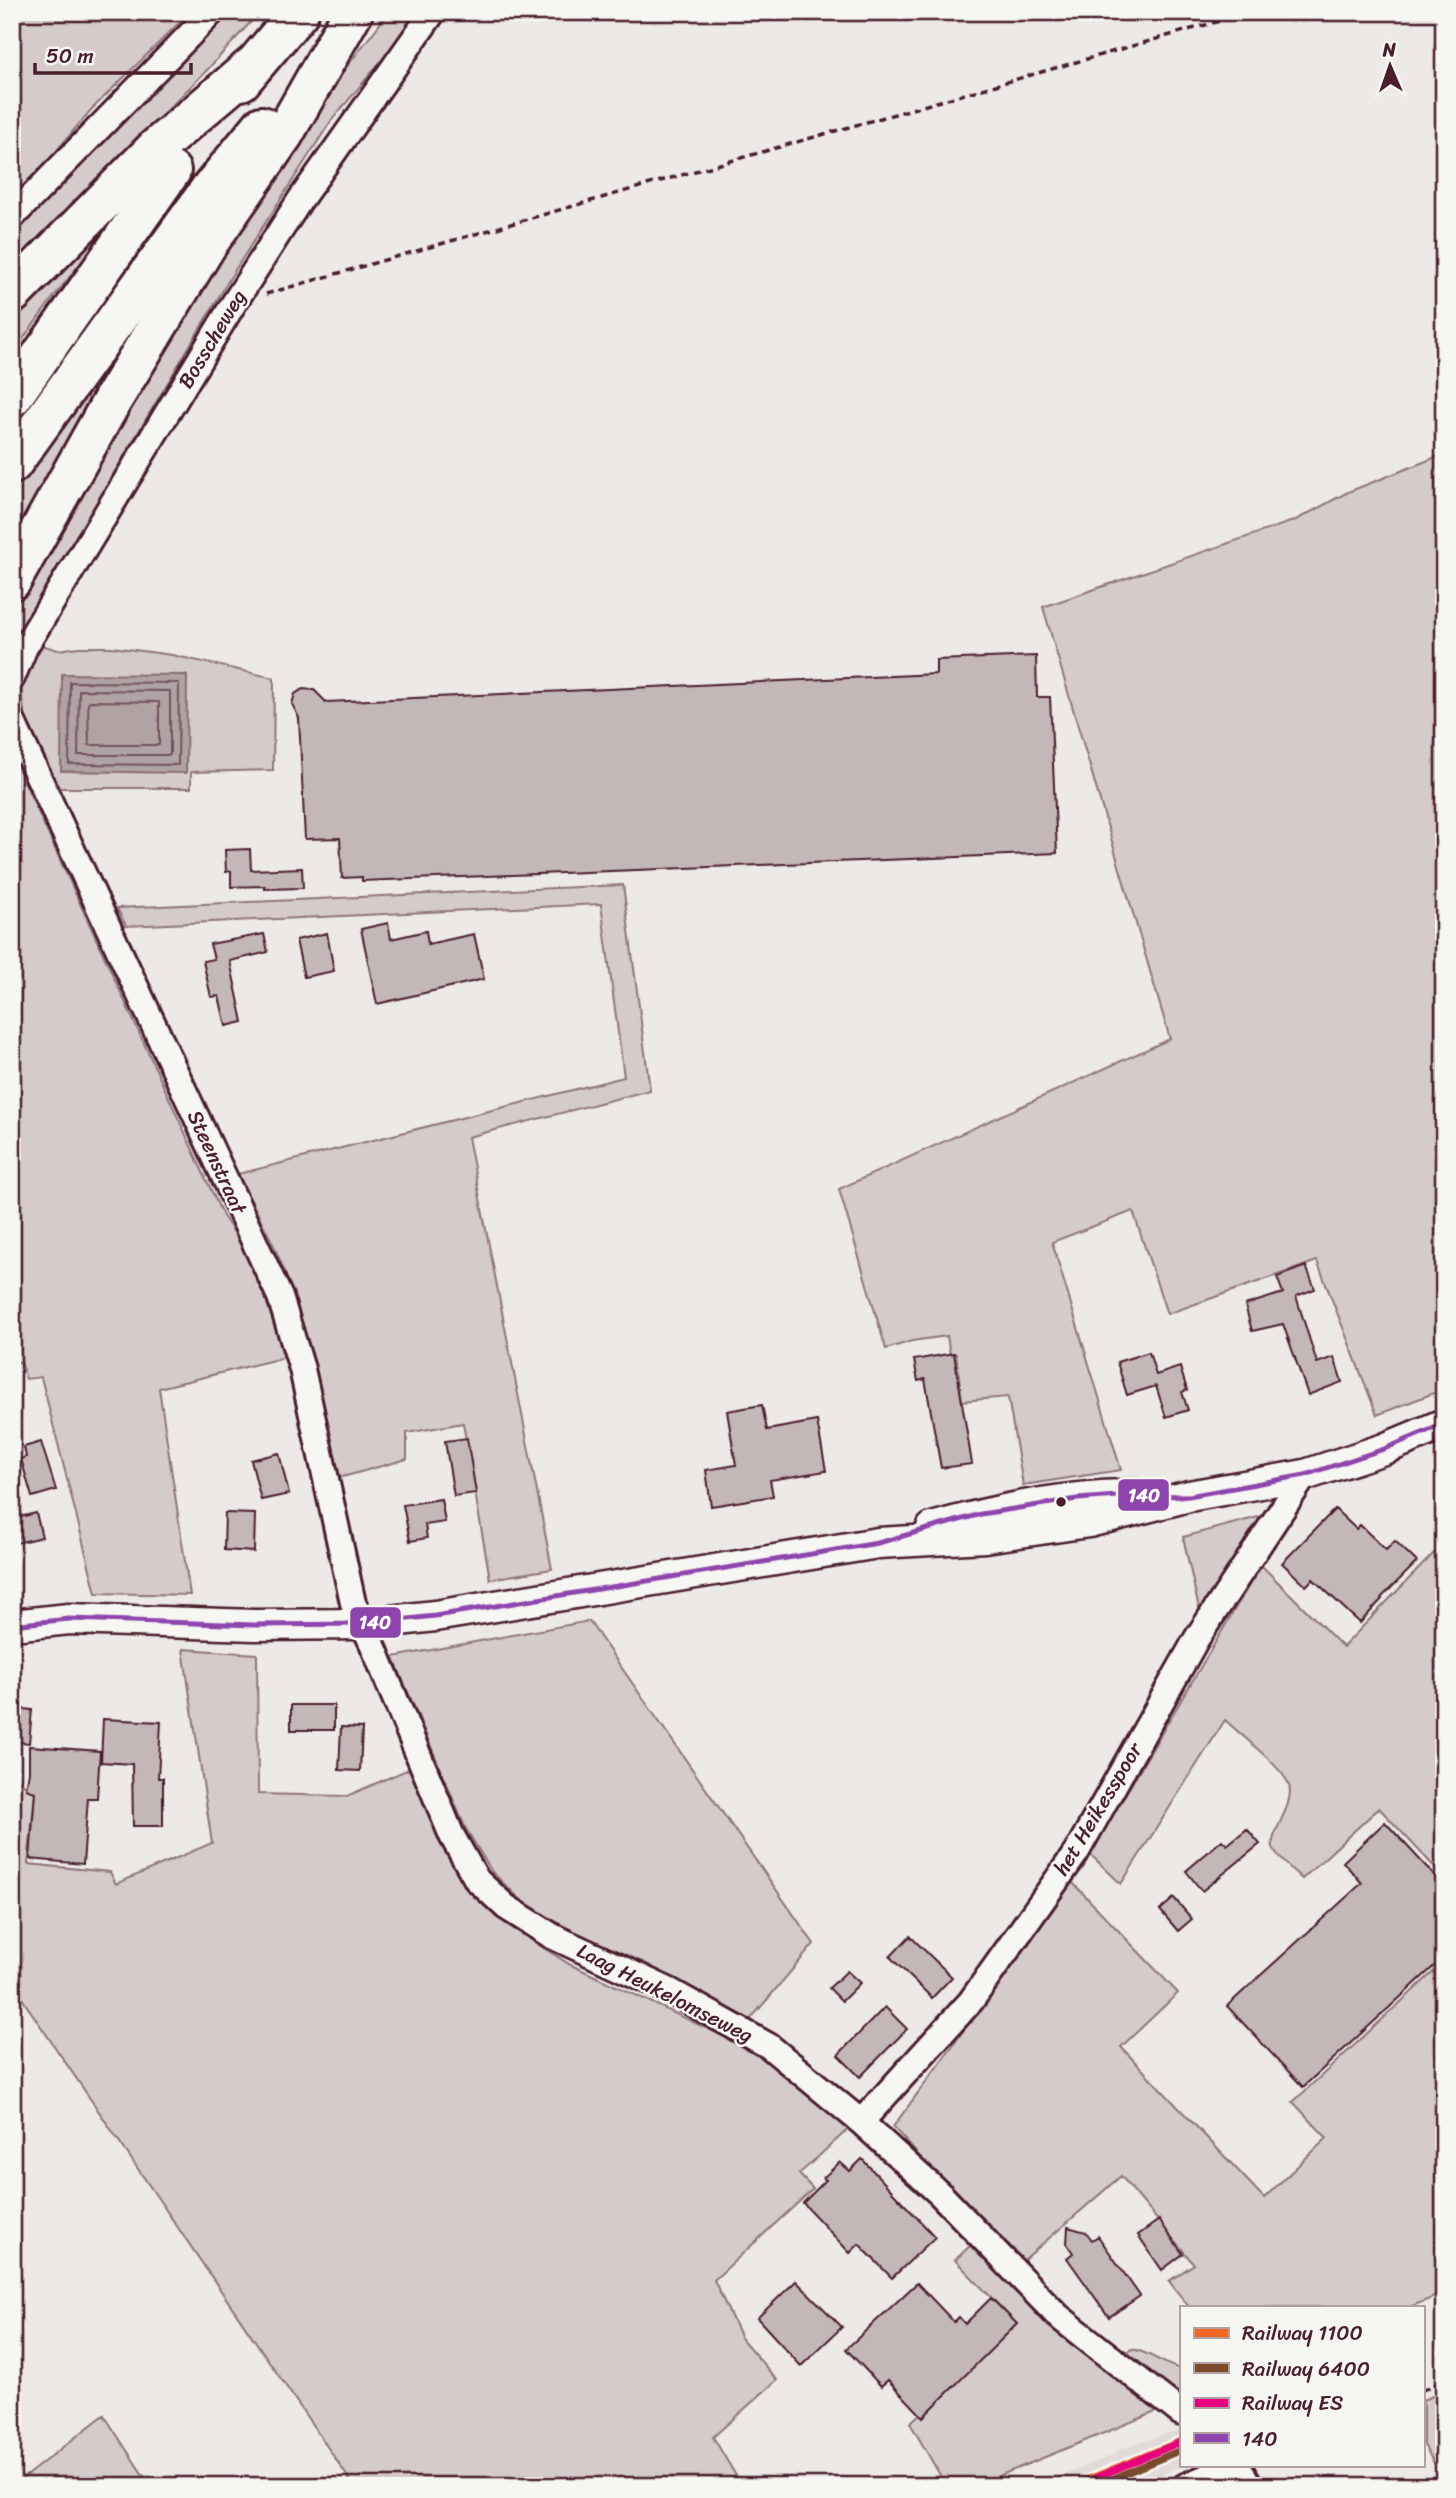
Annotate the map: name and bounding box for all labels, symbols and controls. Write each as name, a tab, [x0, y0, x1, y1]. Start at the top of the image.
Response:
scale bar	[35, 32, 191, 76]
north arrow	[1354, 32, 1424, 102]
text: N	[1381, 33, 1397, 66]
text: 50 m	[46, 37, 94, 75]
street label: Bosscheweg	[167, 282, 257, 396]
street label: Steenstraat	[176, 1104, 258, 1222]
line badge: 140	[1117, 1478, 1170, 1512]
text: 140	[1128, 1479, 1160, 1512]
unlabelled marker	[1054, 1495, 1068, 1509]
line badge: 140	[349, 1606, 402, 1639]
text: 140	[359, 1606, 391, 1639]
street label: het Heikesspoor	[1043, 1734, 1154, 1884]
street label: Laag Heukelomseweg	[570, 1932, 760, 2054]
legend	[1180, 2306, 1424, 2466]
text: Railway 1100	[1242, 2314, 1363, 2352]
text: Railway 6400	[1242, 2350, 1370, 2388]
text: Railway ES	[1242, 2384, 1343, 2422]
text: 140	[1242, 2420, 1277, 2458]

